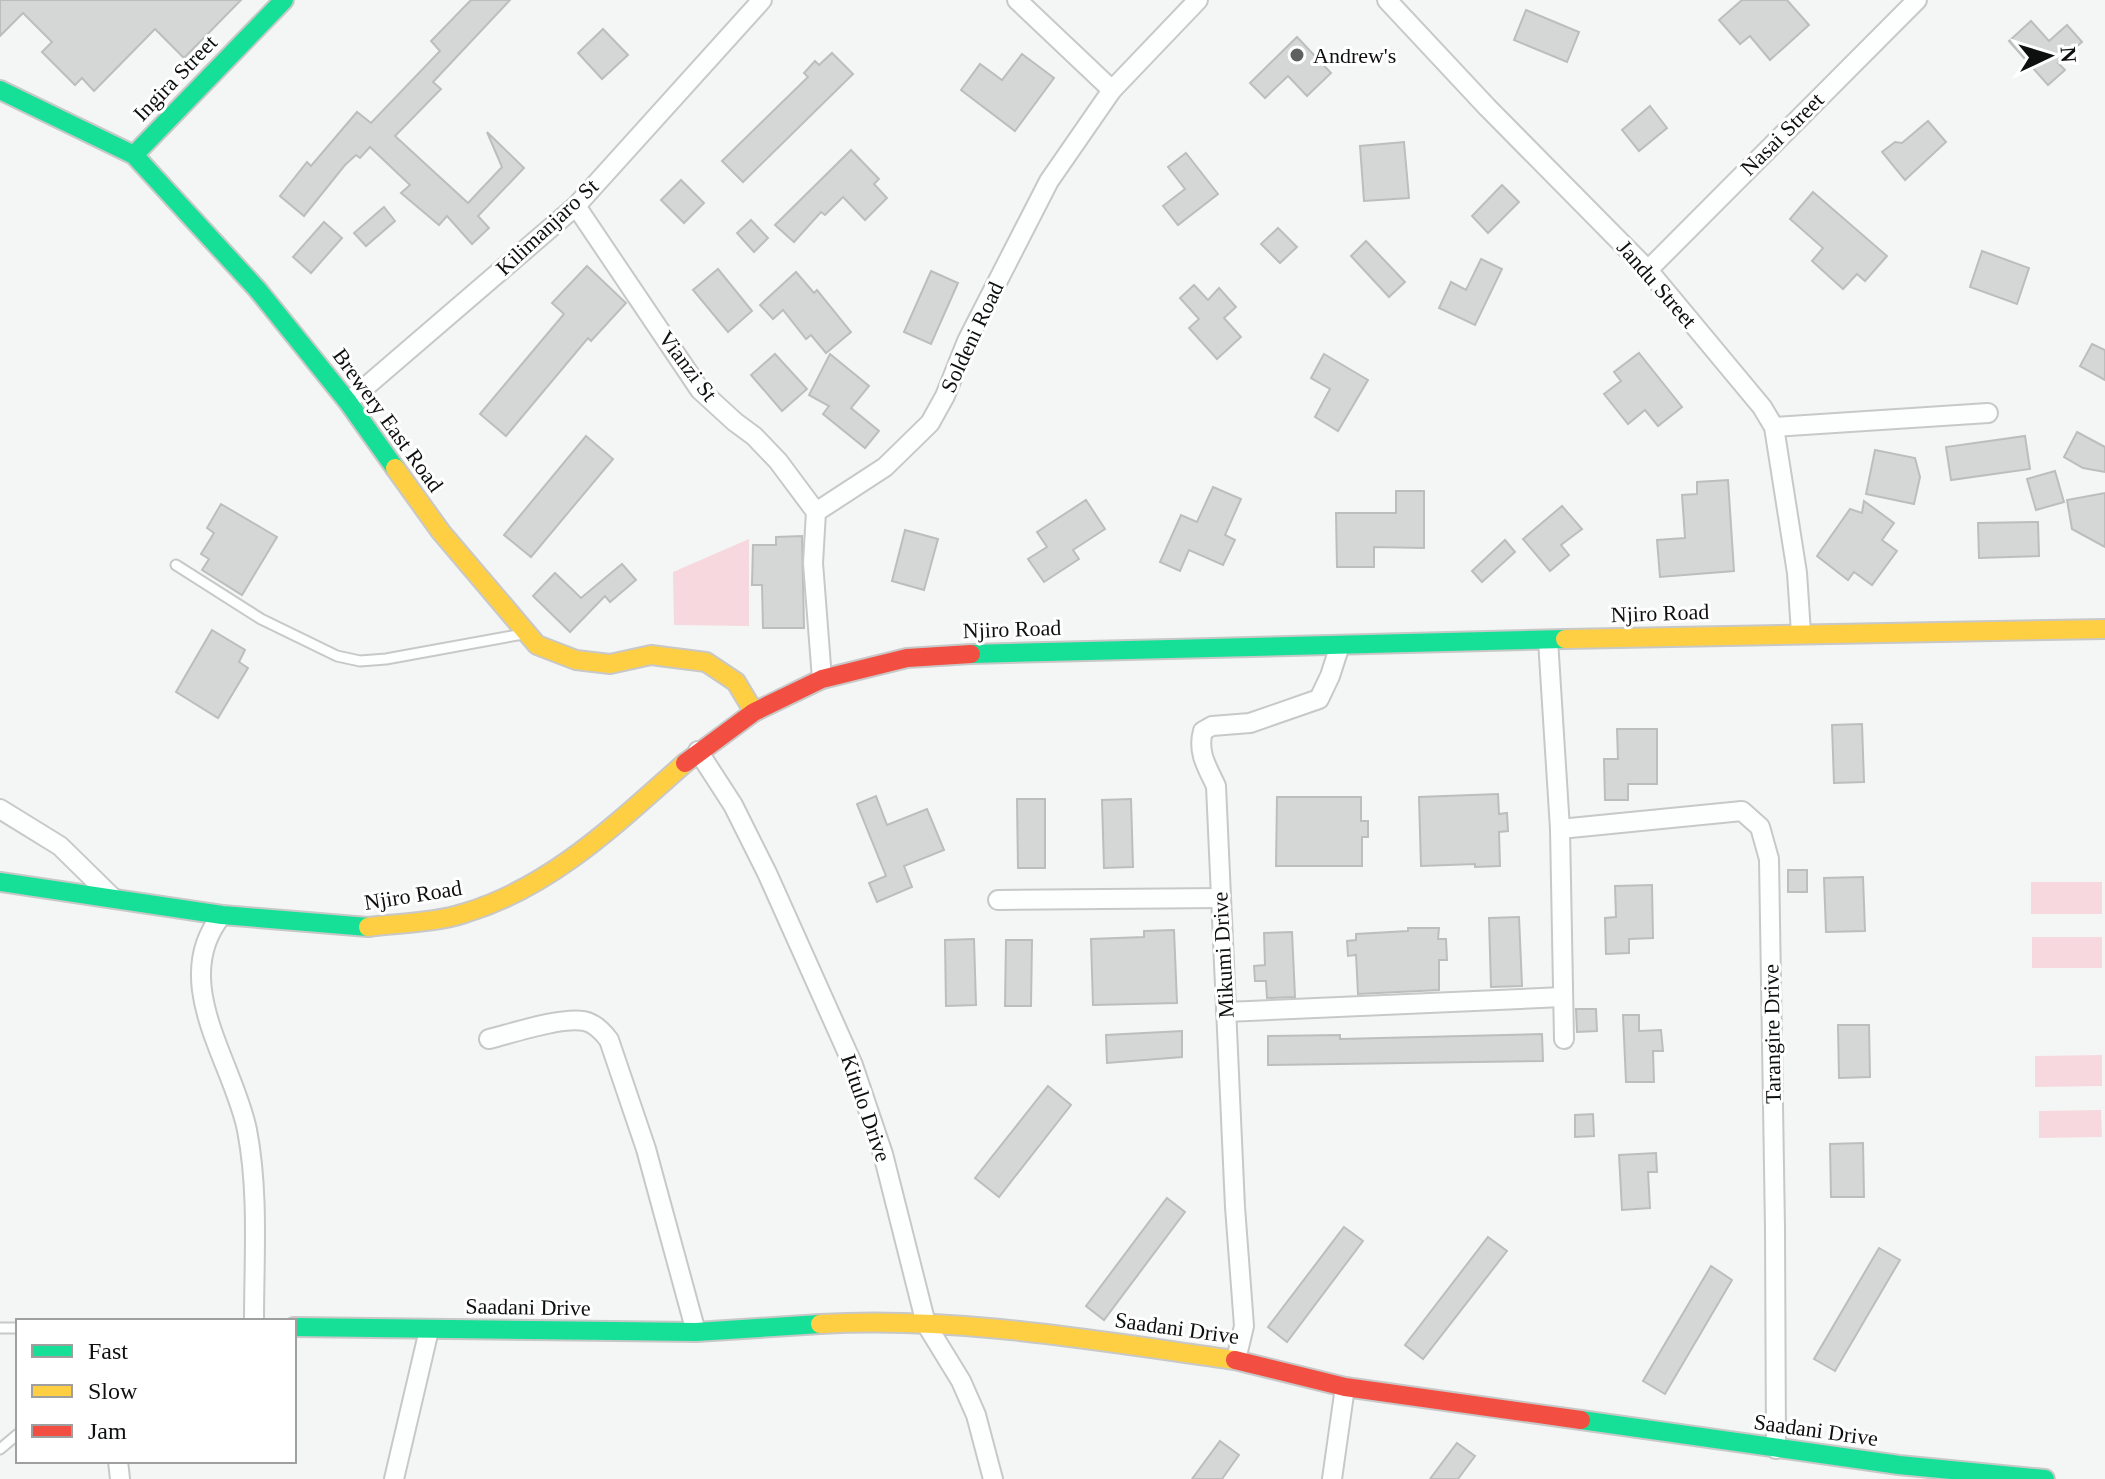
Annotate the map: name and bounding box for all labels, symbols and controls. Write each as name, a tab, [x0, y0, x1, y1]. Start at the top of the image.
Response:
north arrow	[2009, 16, 2089, 96]
street label: Ingira Street	[128, 30, 222, 126]
place label: Andrew's	[1313, 43, 1396, 68]
marker: Andrew's	[1288, 46, 1306, 64]
text: N	[2055, 46, 2081, 64]
street label: Nasai Street	[1735, 87, 1829, 181]
street label: Kilimanjaro St	[491, 173, 603, 281]
street label: Jandu Street	[1612, 235, 1702, 333]
street label: Soldeni Road	[935, 278, 1009, 396]
street label: Vianzi St	[654, 326, 722, 406]
street label: Brewery East Road	[328, 343, 448, 497]
street label: Njiro Road	[1610, 599, 1710, 627]
street label: Njiro Road	[962, 615, 1062, 643]
street label: Njiro Road	[362, 875, 464, 915]
street label: Mikumi Drive	[1207, 891, 1239, 1019]
street label: Tarangire Drive	[1758, 964, 1786, 1104]
street label: Kitulo Drive	[836, 1051, 896, 1165]
street label: Saadani Drive	[465, 1293, 591, 1321]
street label: Saadani Drive	[1113, 1307, 1241, 1349]
legend	[16, 1319, 296, 1463]
text: Fast	[88, 1338, 128, 1364]
text: Slow	[88, 1378, 138, 1404]
street label: Saadani Drive	[1752, 1409, 1880, 1451]
text: Jam	[88, 1418, 127, 1444]

